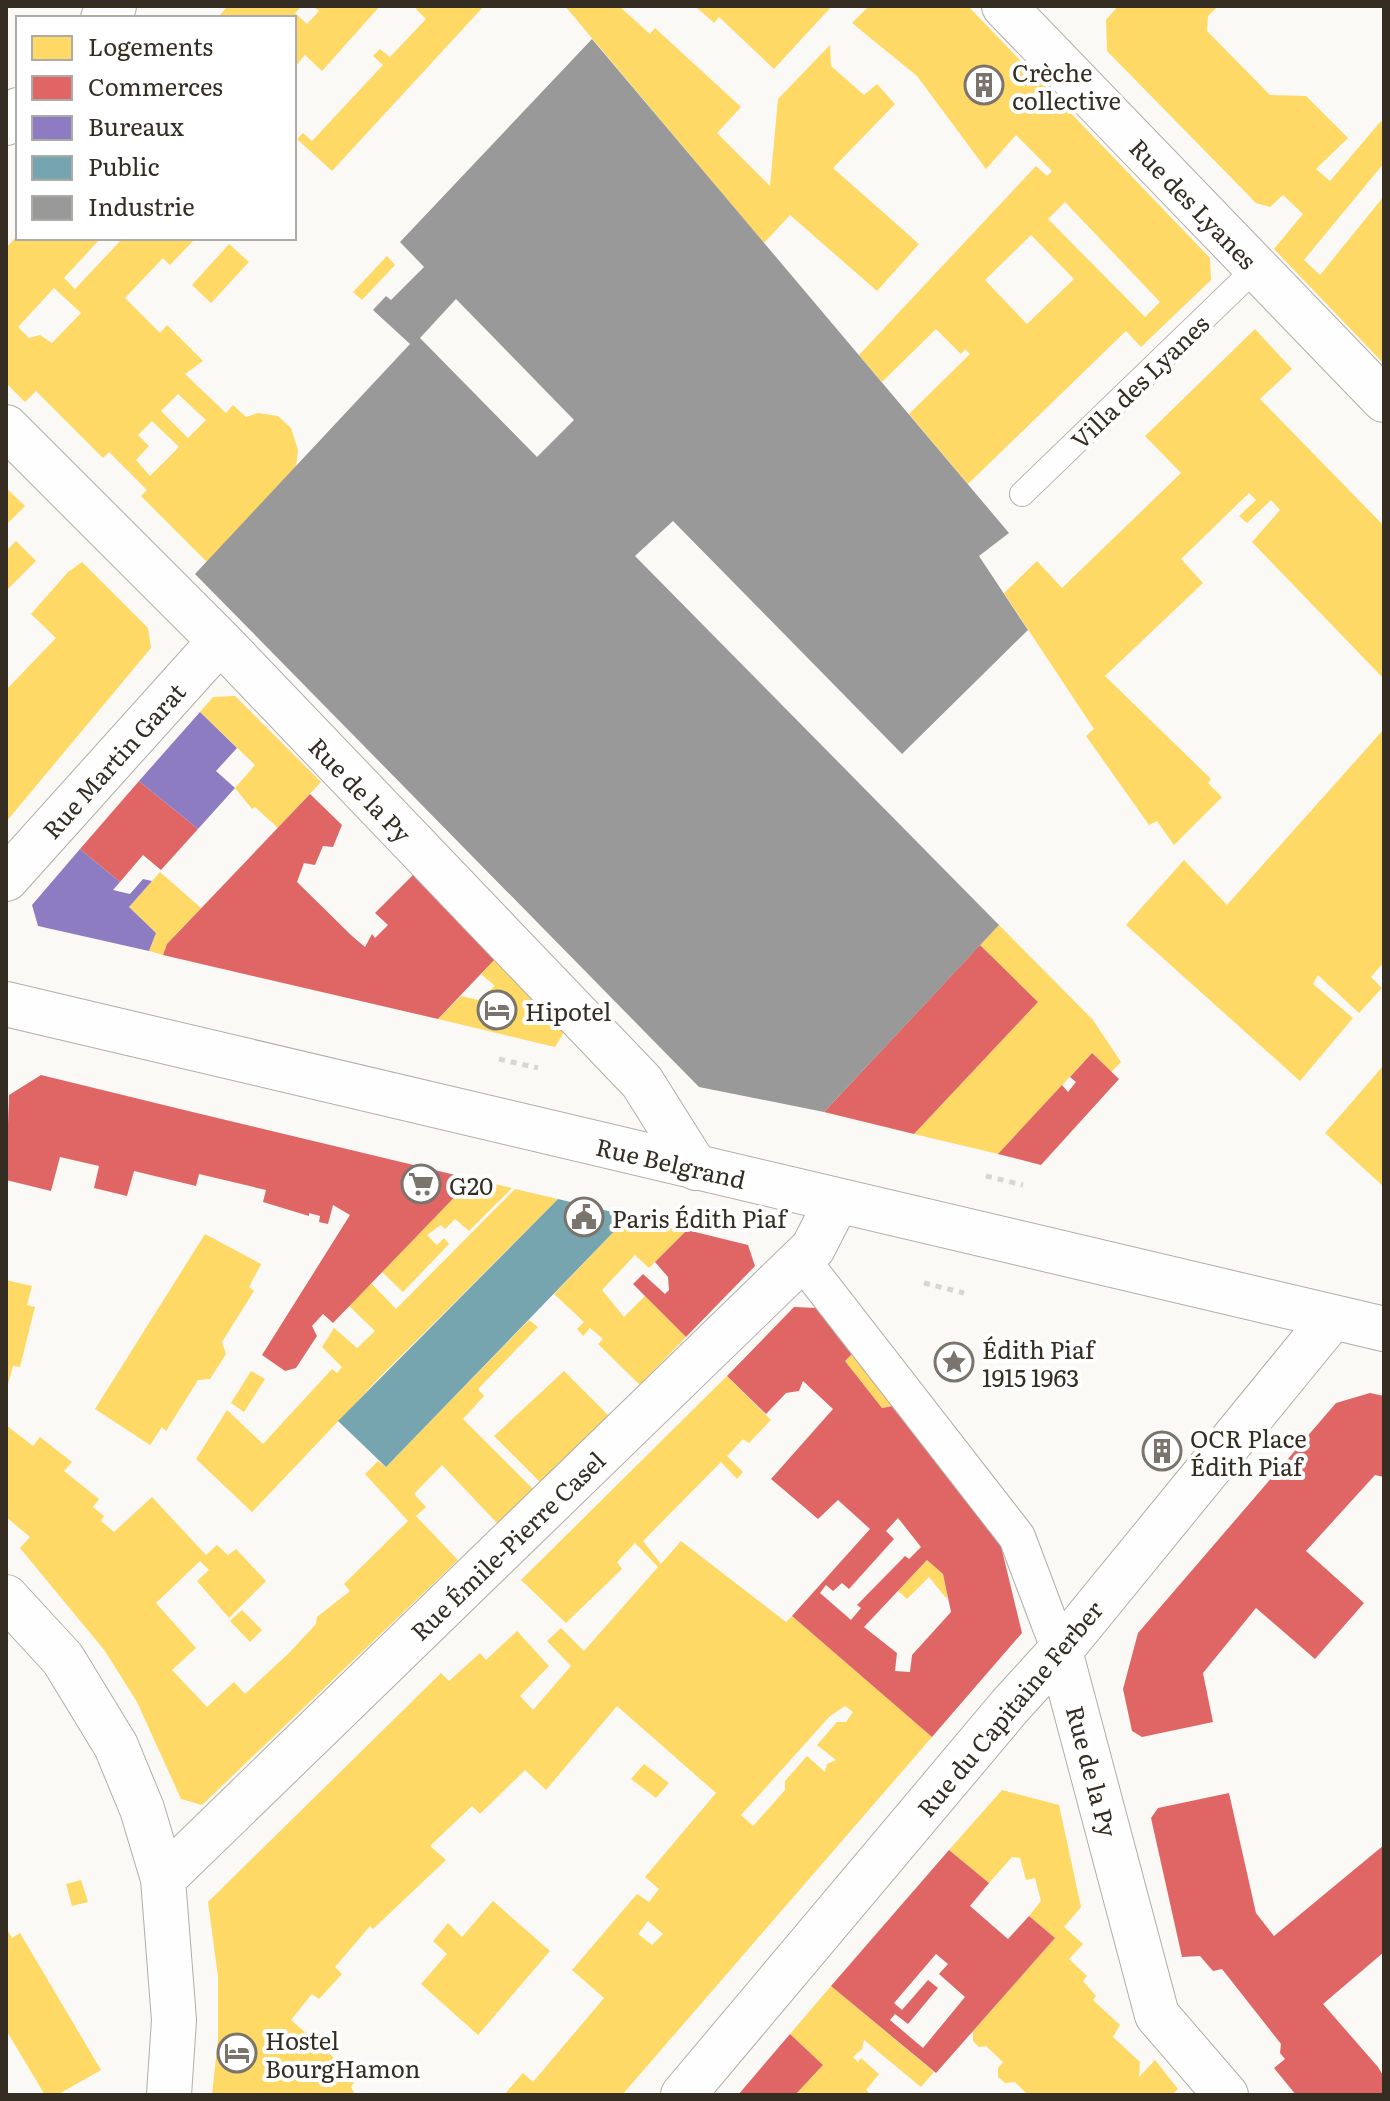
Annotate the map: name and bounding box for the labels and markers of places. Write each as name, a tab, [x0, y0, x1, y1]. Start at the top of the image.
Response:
place label: Crèche collective	[1012, 54, 1121, 117]
building icon: Crèche collective	[963, 64, 1005, 106]
hotel icon: Hipotel	[476, 989, 518, 1031]
place label: Hipotel	[525, 993, 611, 1028]
supermarket icon: G20	[400, 1163, 442, 1205]
place label: G20	[449, 1167, 493, 1202]
public building icon: Paris Édith Piaf	[563, 1196, 605, 1238]
place label: Paris Édith Piaf	[612, 1200, 788, 1235]
place label: Édith Piaf 1915 1963	[982, 1331, 1096, 1394]
place icon: Édith Piaf 1915 1963	[933, 1341, 975, 1383]
place label: OCR Place Édith Piaf	[1190, 1420, 1307, 1483]
building icon: OCR Place Édith Piaf	[1141, 1430, 1183, 1472]
place label: Hostel BourgHamon	[265, 2022, 421, 2085]
hotel icon: Hostel BourgHamon	[216, 2032, 258, 2074]

